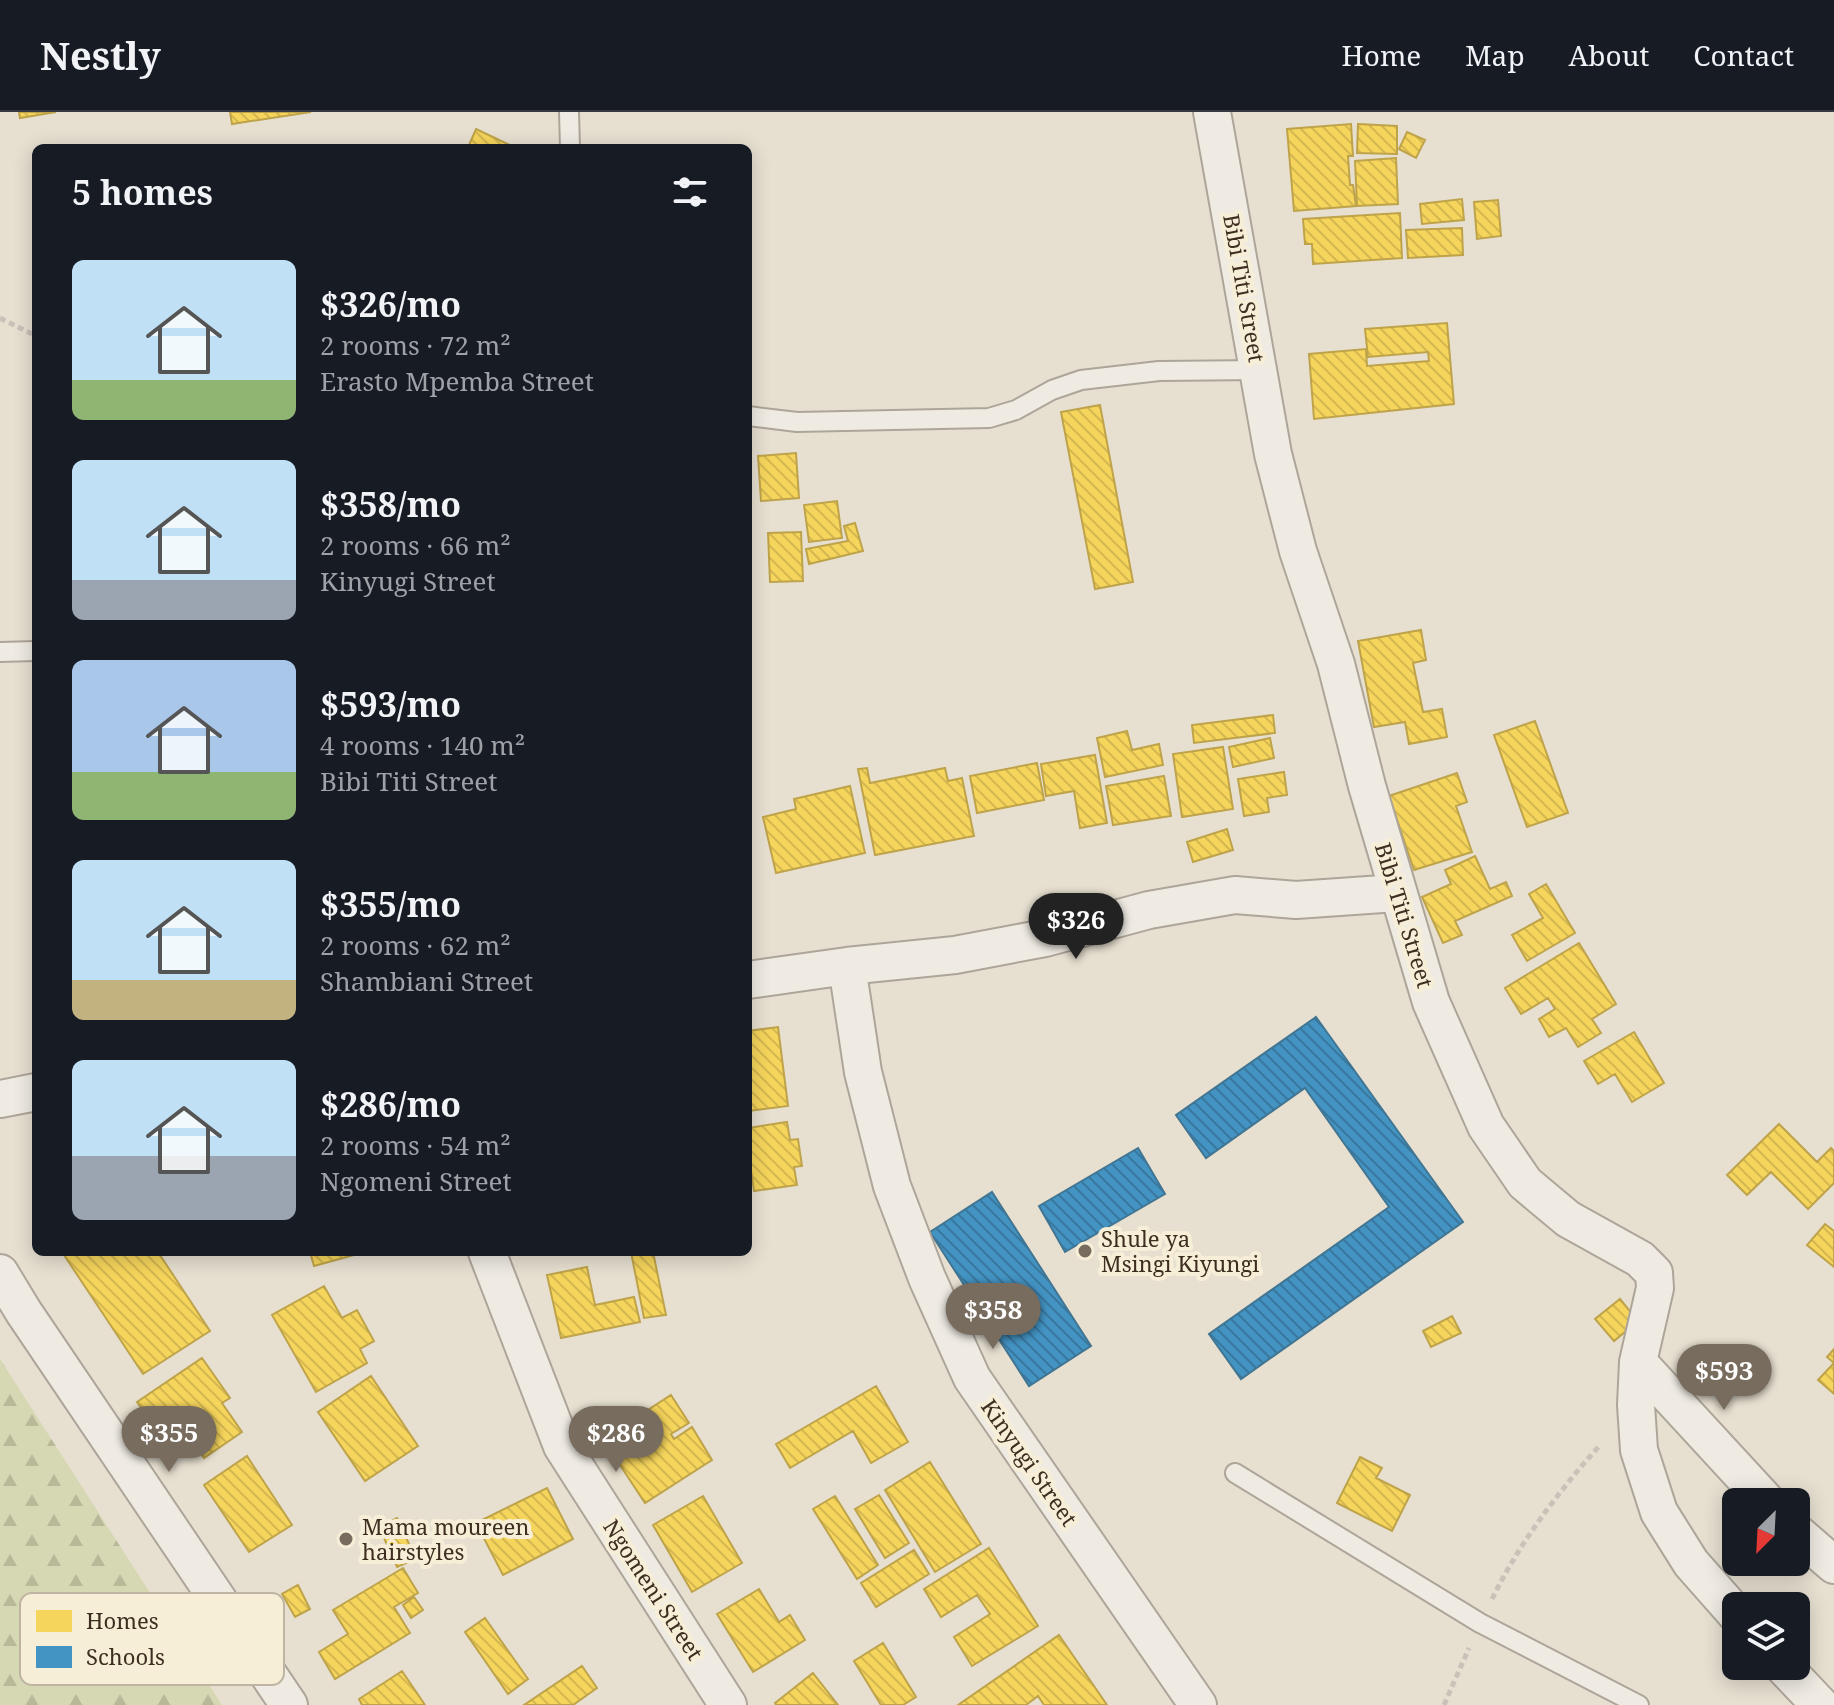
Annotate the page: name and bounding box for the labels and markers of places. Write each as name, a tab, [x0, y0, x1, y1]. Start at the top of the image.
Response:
pin: $326	[1029, 893, 1123, 961]
place label: Shule ya Msingi Kiyungi	[1101, 1223, 1259, 1278]
marker: Shule ya Msingi Kiyungi	[1076, 1242, 1094, 1260]
pin: $358	[946, 1283, 1040, 1351]
pin: $593	[1677, 1344, 1771, 1412]
pin: $355	[122, 1406, 216, 1474]
pin: $286	[569, 1406, 663, 1474]
place label: Mama moureen hairstyles	[362, 1511, 529, 1566]
marker: Mama moureen hairstyles	[337, 1530, 355, 1548]

